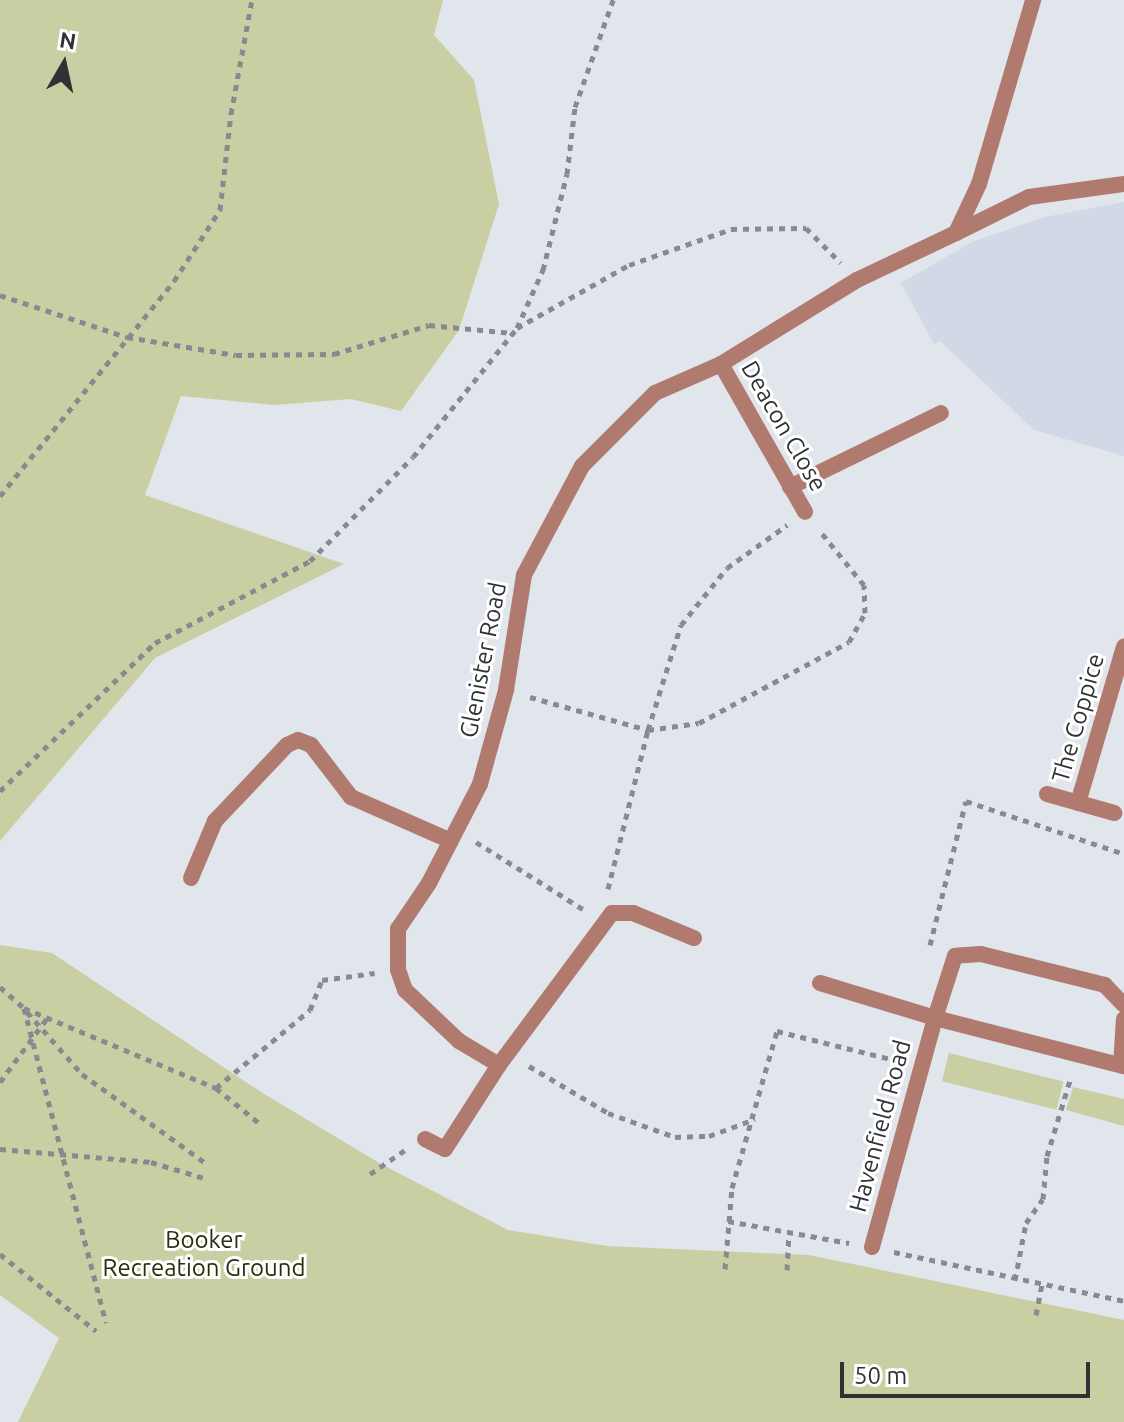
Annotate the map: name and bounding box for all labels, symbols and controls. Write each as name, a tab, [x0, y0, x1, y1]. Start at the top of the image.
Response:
north arrow	[24, 24, 104, 104]
text: N	[58, 26, 78, 53]
street label: Deacon Close	[735, 356, 833, 496]
street label: Glenister Road	[454, 580, 512, 740]
street label: The Coppice	[1046, 650, 1110, 786]
street label: Havenfield Road	[843, 1037, 917, 1215]
park label: Booker Recreation Ground	[103, 1226, 305, 1282]
scale bar	[844, 1346, 1094, 1396]
text: 50 m	[854, 1362, 907, 1389]

